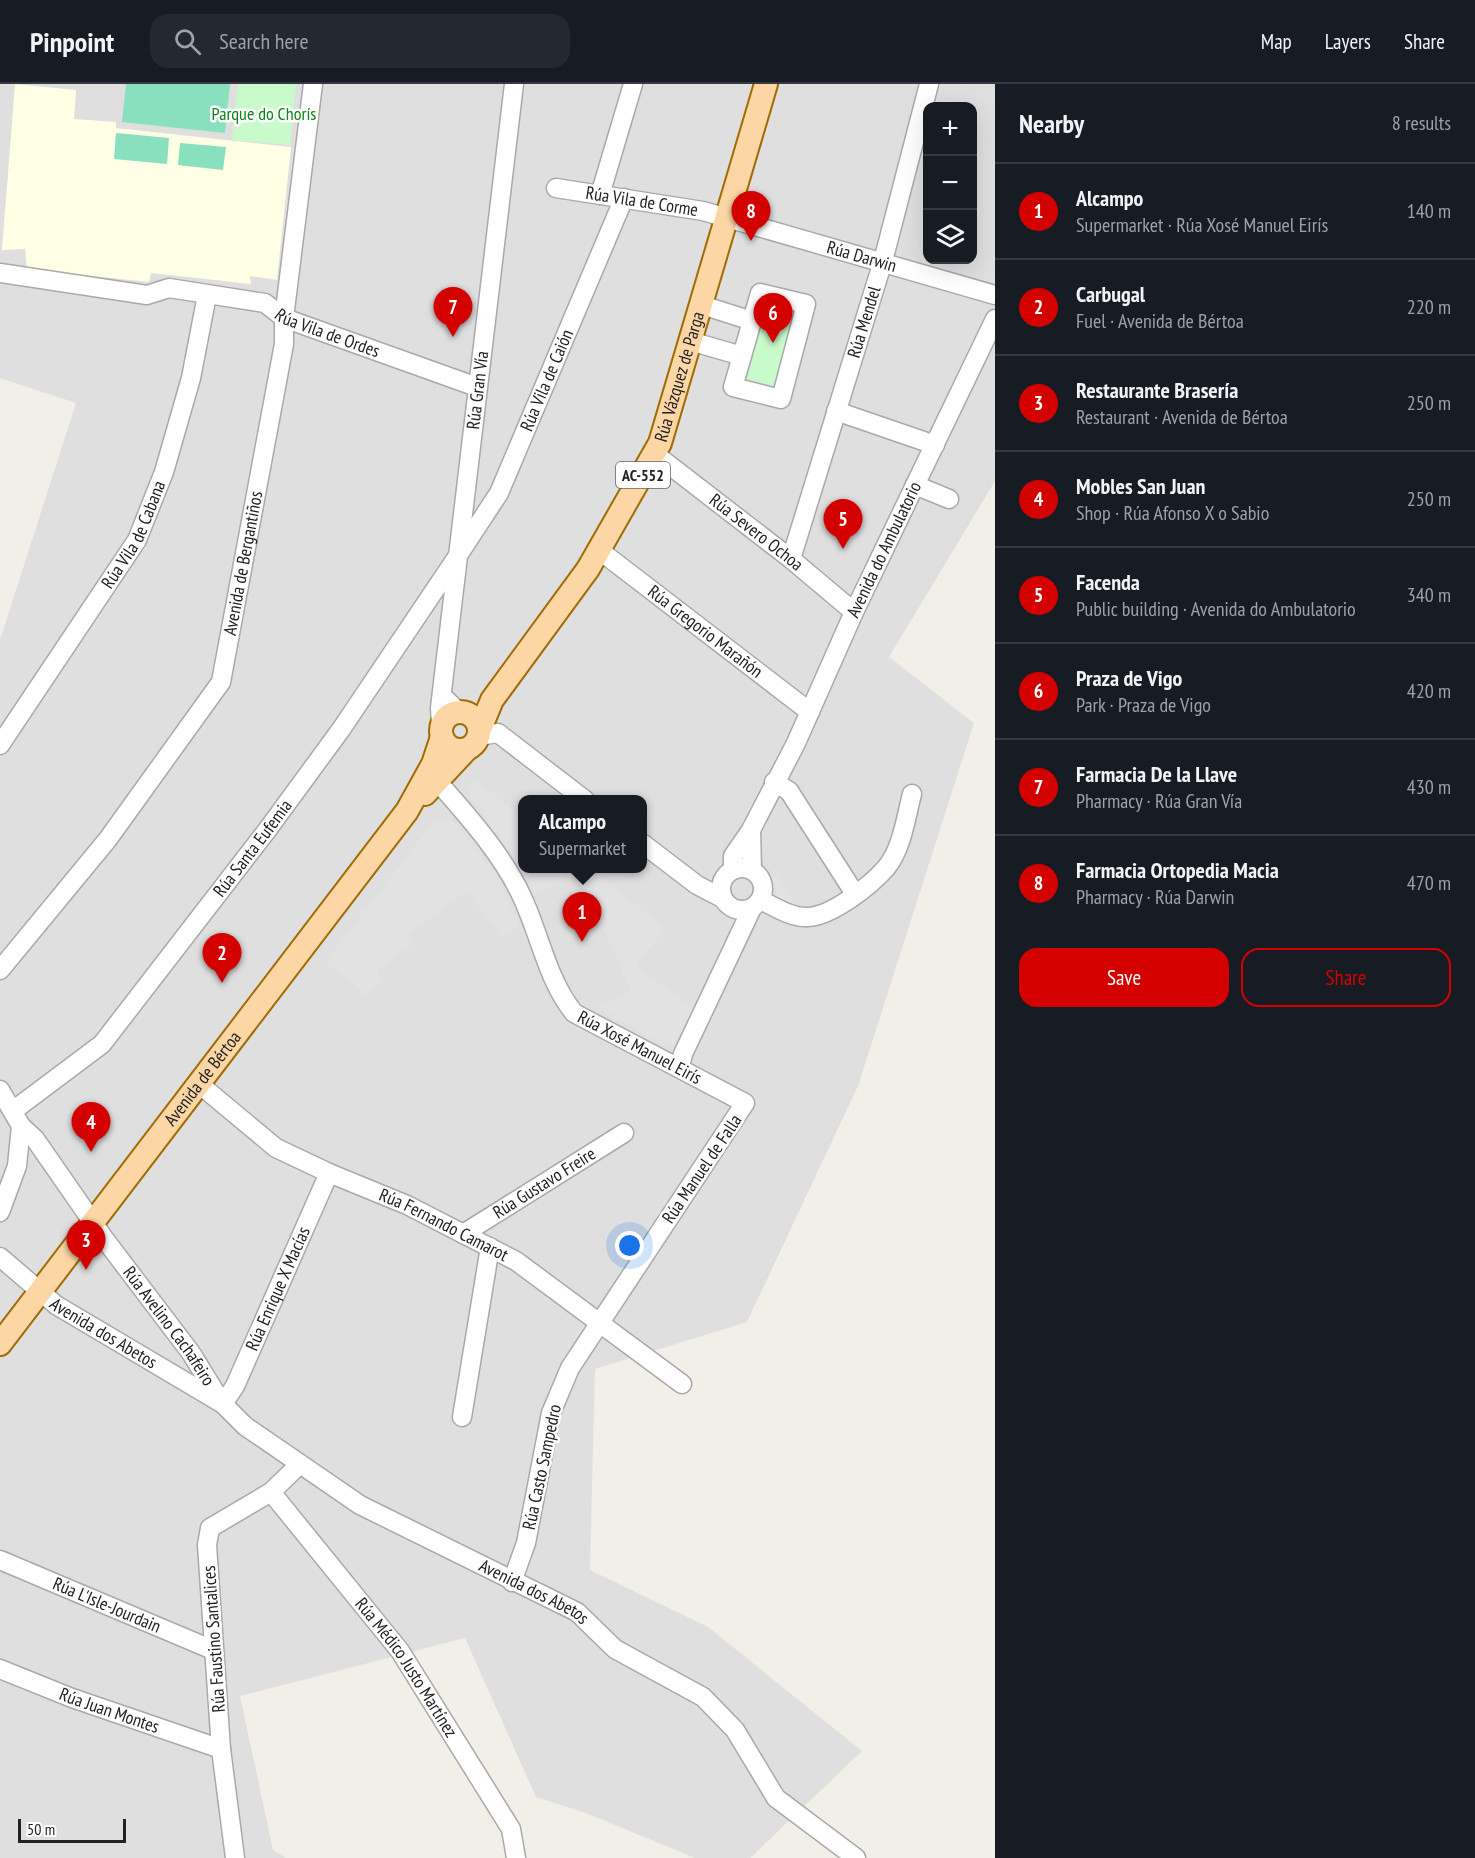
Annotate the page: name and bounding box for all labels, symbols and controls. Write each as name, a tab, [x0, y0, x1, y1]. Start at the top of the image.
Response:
search box	[150, 14, 570, 68]
text: Pinpoint	[30, 23, 114, 60]
icon: search	[171, 25, 204, 58]
text: Search here	[219, 27, 309, 55]
text: Map	[1261, 28, 1292, 55]
text: Layers	[1325, 28, 1371, 55]
text: Share	[1404, 28, 1445, 55]
park label: Parque do Chorís	[212, 102, 316, 125]
map controls	[923, 102, 977, 264]
button: +	[923, 102, 977, 156]
text: Nearby	[1019, 107, 1084, 140]
text: 8 results	[1392, 110, 1451, 136]
button: −	[923, 156, 977, 210]
street label: Rúa Vila de Corme	[584, 181, 700, 221]
text: Alcampo	[1076, 184, 1143, 212]
pin: 8	[732, 192, 771, 241]
text: 1	[1034, 198, 1043, 224]
text: 140 m	[1407, 198, 1451, 224]
button: layers	[923, 210, 977, 264]
text: Supermarket · Rúa Xosé Manuel Eirís	[1076, 212, 1328, 238]
street label: Rúa Darwin	[824, 235, 899, 277]
text: Carbugal	[1076, 280, 1145, 308]
street label: Rúa Mendel	[842, 283, 886, 361]
pin: 7	[434, 288, 472, 337]
pin: 6	[754, 294, 792, 343]
text: 2	[1034, 294, 1043, 320]
text: 220 m	[1407, 294, 1451, 320]
street label: Rúa Vila de Ordes	[270, 303, 383, 362]
text: Fuel · Avenida de Bértoa	[1076, 308, 1244, 334]
street label: Rúa Vázquez de Parga	[649, 309, 709, 444]
street label: Rúa Vila de Caión	[515, 326, 578, 434]
street label: Rúa Gran Vía	[461, 350, 493, 431]
text: Restaurante Brasería	[1076, 376, 1238, 404]
text: 3	[1034, 390, 1043, 416]
text: 250 m	[1407, 390, 1451, 416]
text: Restaurant · Avenida de Bértoa	[1076, 404, 1288, 430]
road number: AC-552	[616, 462, 670, 488]
text: Mobles San Juan	[1076, 472, 1205, 500]
street label: Rúa Vila de Cabana	[96, 477, 170, 593]
street label: Avenida do Ambulatorio	[841, 477, 926, 621]
text: 4	[1034, 486, 1043, 512]
text: 250 m	[1407, 486, 1451, 512]
street label: Rúa Severo Ochoa	[705, 488, 808, 575]
street label: Avenida de Bergantiños	[218, 489, 267, 637]
pin: 5	[824, 500, 862, 549]
text: Shop · Rúa Afonso X o Sabio	[1076, 500, 1269, 526]
text: Facenda	[1076, 568, 1140, 596]
street label: Rúa Gregorio Marañón	[643, 580, 768, 683]
text: 5	[1034, 582, 1043, 608]
text: 340 m	[1407, 582, 1451, 608]
text: Public building · Avenida do Ambulatorio	[1076, 596, 1356, 622]
text: Praza de Vigo	[1076, 664, 1182, 692]
text: 6	[1034, 678, 1043, 704]
text: 420 m	[1407, 678, 1451, 704]
text: Park · Praza de Vigo	[1076, 692, 1211, 718]
text: Farmacia De la Llave	[1076, 760, 1237, 788]
text: 7	[1034, 774, 1043, 800]
text: 430 m	[1407, 774, 1451, 800]
text: Pharmacy · Rúa Gran Vía	[1076, 788, 1242, 814]
street label: Rúa Santa Eufemia	[208, 795, 297, 901]
popup	[518, 795, 647, 873]
text: Alcampo	[539, 807, 606, 835]
text: Supermarket	[539, 835, 626, 861]
text: Farmacia Ortopedia Macia	[1076, 856, 1279, 884]
text: 8	[1034, 870, 1043, 896]
text: 470 m	[1407, 870, 1451, 896]
text: Pharmacy · Rúa Darwin	[1076, 884, 1234, 910]
pin: 1	[562, 892, 602, 942]
pin: 2	[202, 934, 242, 983]
button: Save	[1019, 948, 1229, 1007]
button: Share	[1241, 948, 1451, 1007]
street label: Rúa Xosé Manuel Eirís	[574, 1005, 706, 1089]
street label: Avenida de Bértoa	[159, 1026, 246, 1130]
pin: 4	[72, 1102, 110, 1152]
street label: Rúa Manuel de Falla	[657, 1110, 747, 1228]
street label: Rúa Gustavo Freire	[488, 1142, 600, 1223]
street label: Rúa Fernando Camarot	[376, 1183, 512, 1266]
pin: 3	[66, 1220, 106, 1270]
street label: Rúa Enrique X Macías	[240, 1223, 315, 1354]
your location	[615, 1231, 644, 1260]
street label: Rúa Avelino Cachafeiro	[118, 1261, 220, 1390]
street label: Avenida dos Abetos	[45, 1293, 161, 1373]
street label: Rúa Casto Sampedro	[517, 1402, 566, 1532]
street label: Avenida dos Abetos	[476, 1554, 595, 1629]
street label: Rúa Faustino Santalices	[197, 1565, 230, 1713]
street label: Rúa L'Isle-Jourdain	[49, 1572, 165, 1638]
street label: Rúa Médico Justo Martínez	[350, 1593, 463, 1741]
street label: Rúa Juan Montes	[56, 1682, 162, 1738]
scale bar	[18, 1816, 126, 1844]
text: 50 m	[27, 1819, 55, 1839]

